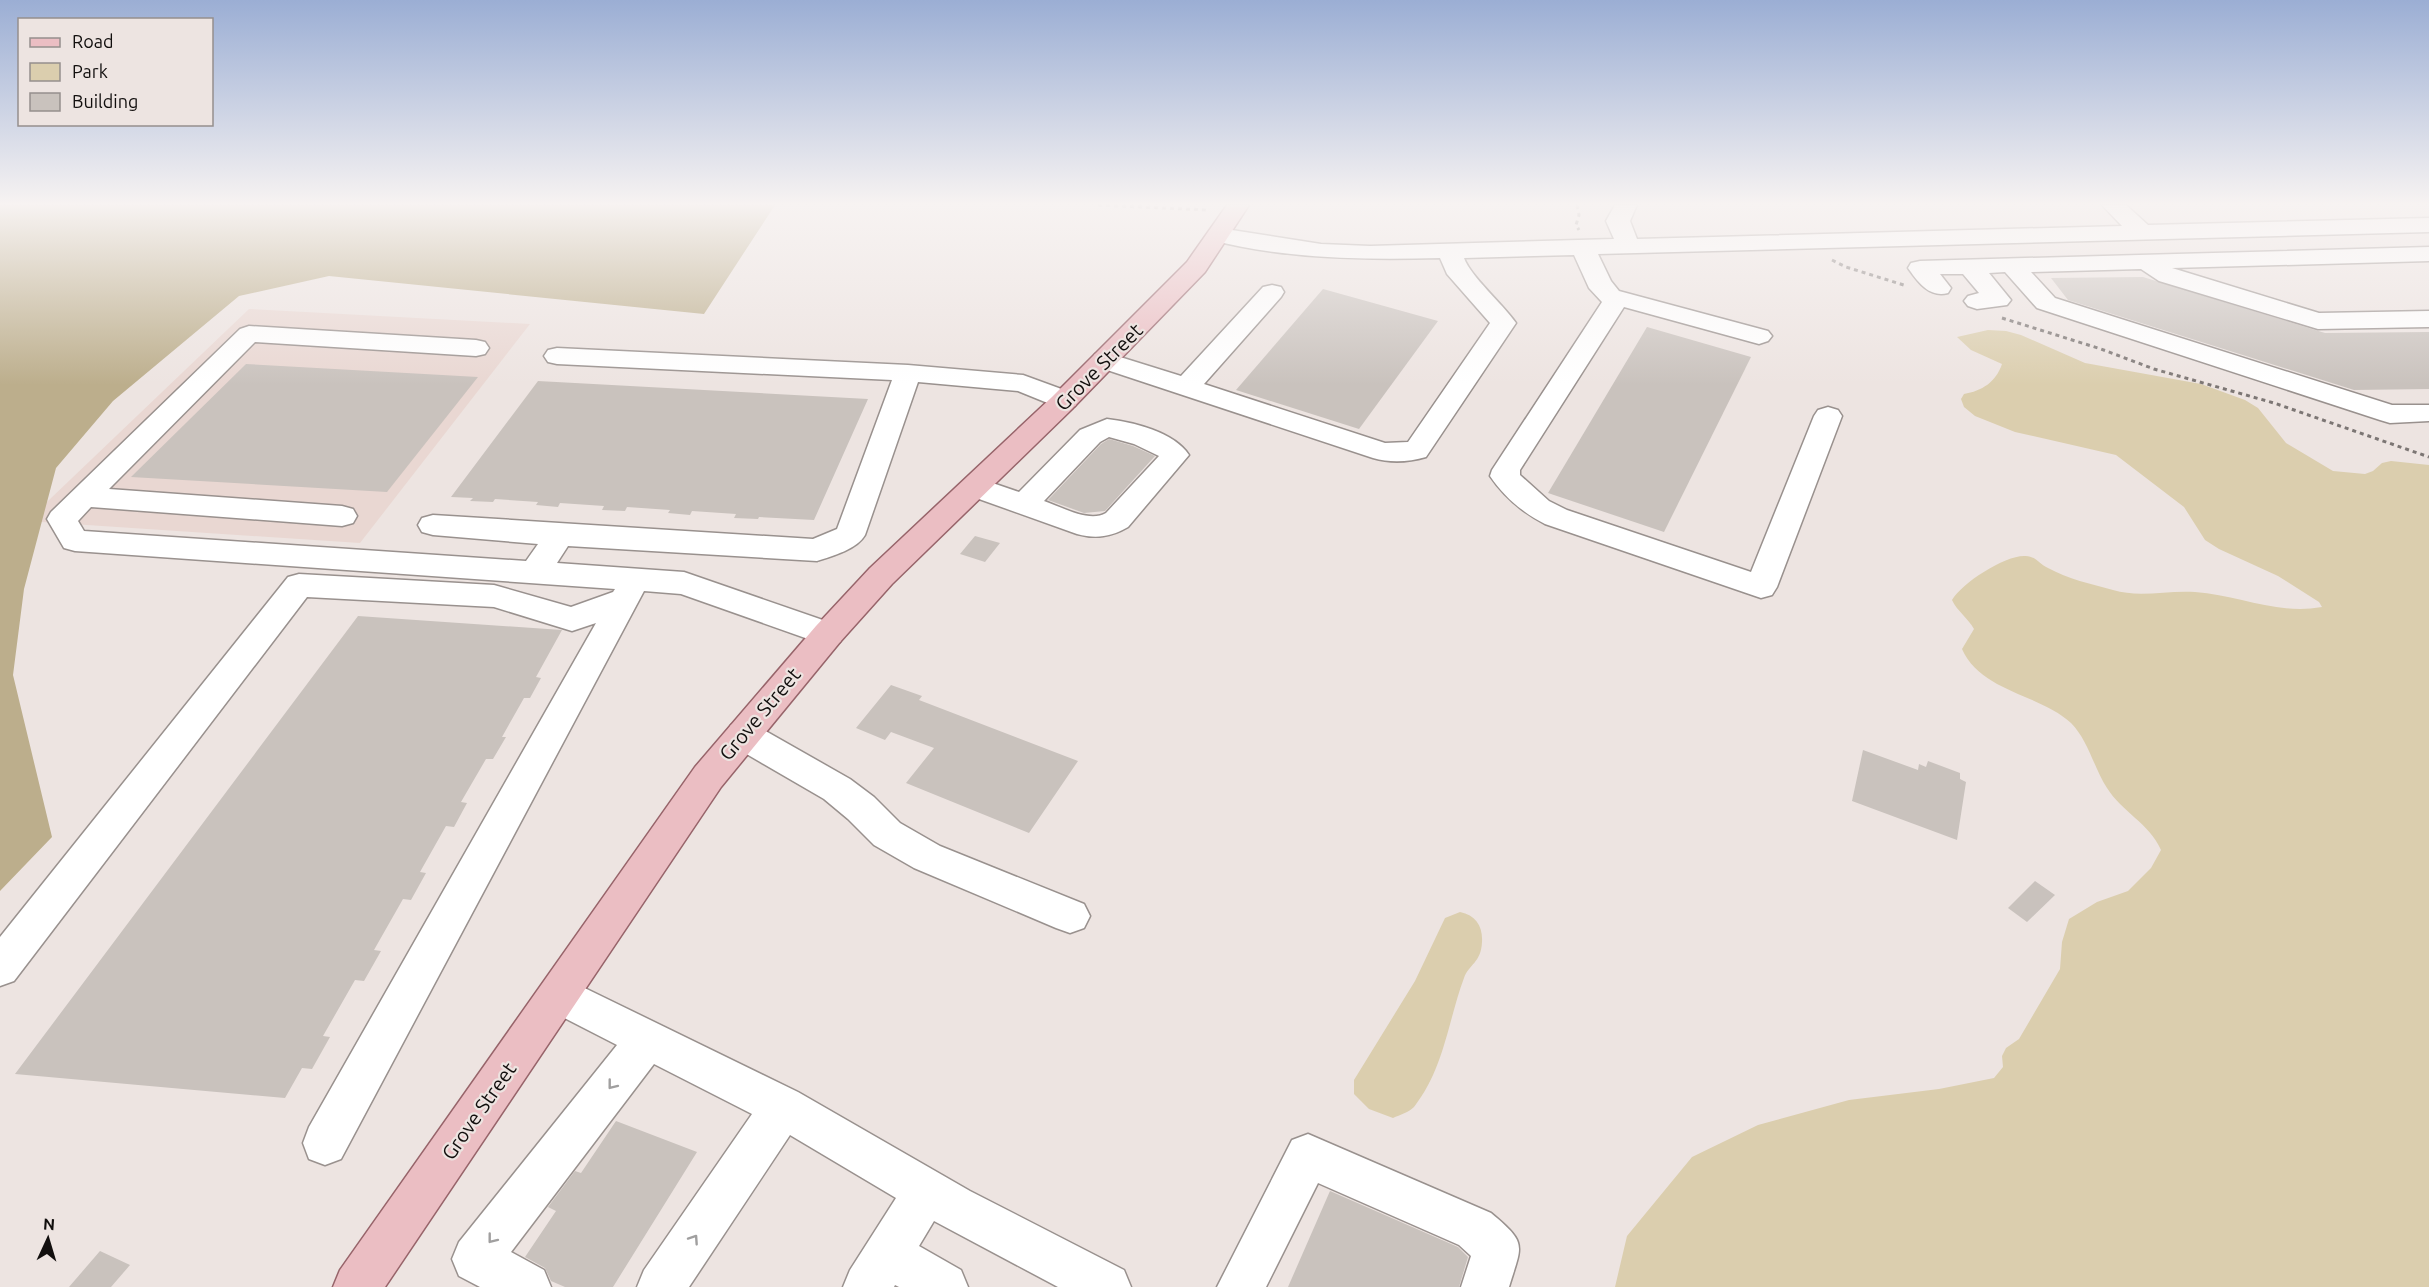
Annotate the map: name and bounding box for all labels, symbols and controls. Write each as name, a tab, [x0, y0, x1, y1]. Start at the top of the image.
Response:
legend	[18, 18, 213, 126]
text: Road	[72, 31, 114, 51]
text: Park	[72, 61, 108, 81]
text: Building	[72, 91, 138, 111]
street label: Grove Street	[1050, 318, 1147, 415]
street label: Grove Street	[714, 663, 805, 765]
street label: Grove Street	[437, 1057, 521, 1164]
one-way arrow	[608, 1078, 619, 1089]
north arrow	[18, 1209, 78, 1269]
text: N	[42, 1215, 56, 1233]
one-way arrow	[488, 1232, 499, 1243]
one-way arrow	[687, 1234, 698, 1245]

